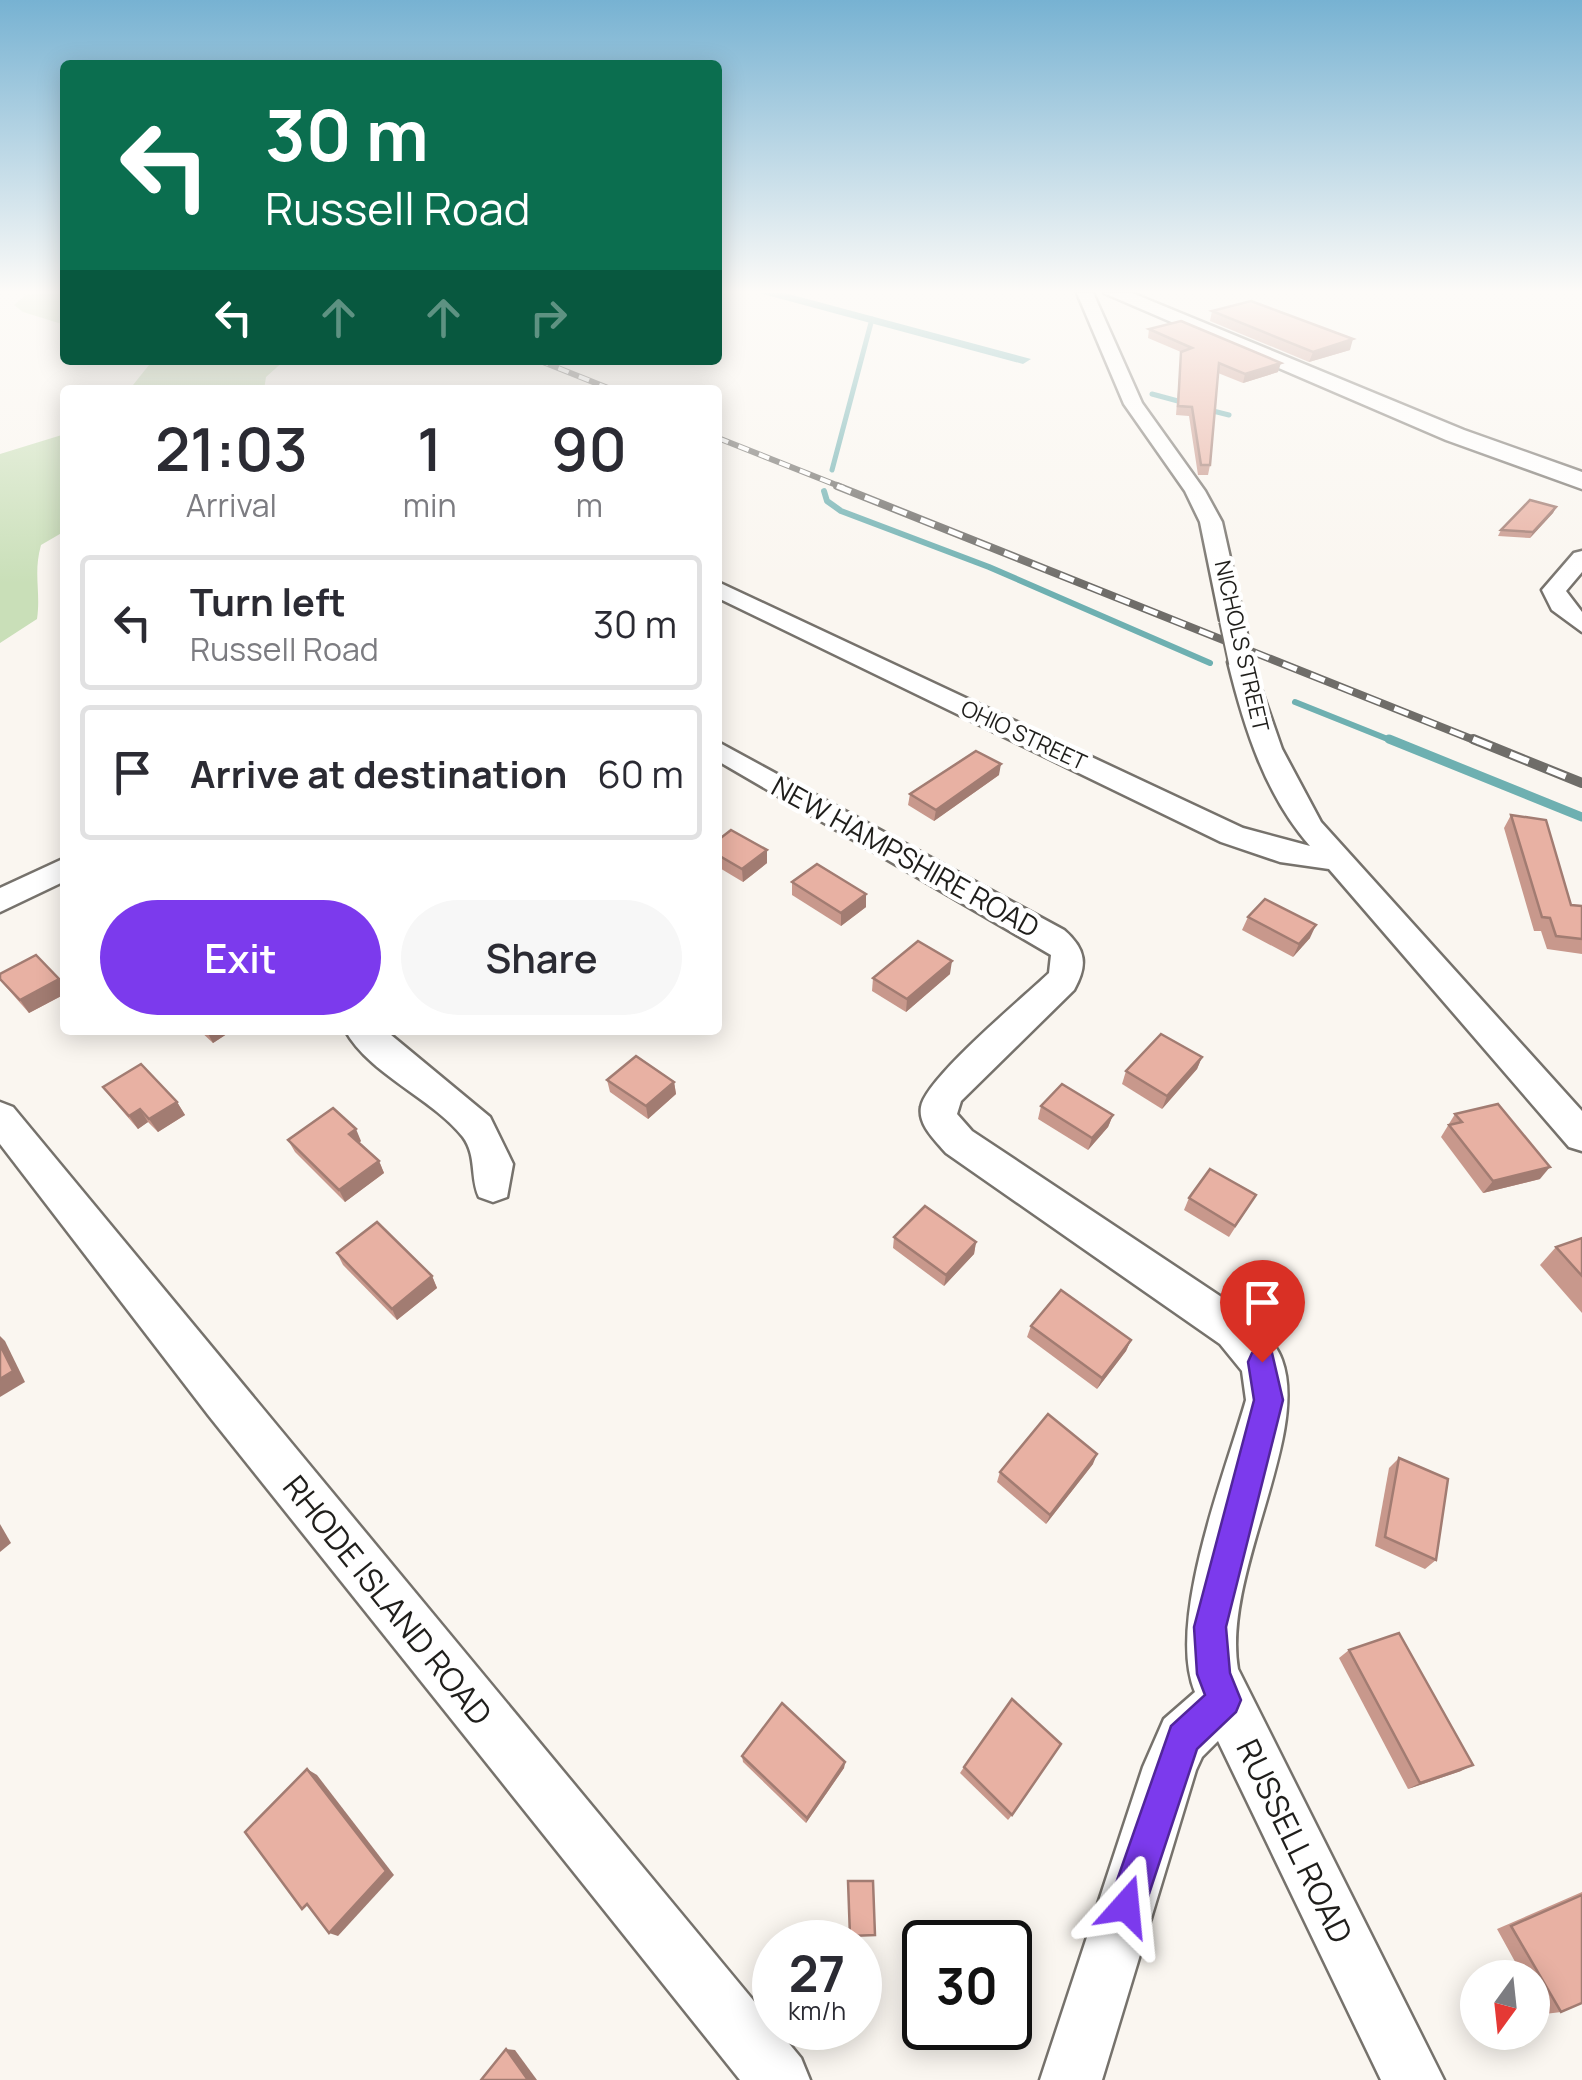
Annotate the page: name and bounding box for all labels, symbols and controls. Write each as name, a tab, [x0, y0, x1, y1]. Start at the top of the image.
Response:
text: 30 m	[265, 86, 429, 182]
icon: left	[100, 100, 230, 230]
text: Russell Road	[265, 177, 530, 239]
icon: left	[206, 290, 261, 345]
icon: ahead	[311, 290, 366, 345]
icon: ahead	[416, 290, 471, 345]
icon: right	[521, 290, 576, 345]
text: 21:03	[155, 407, 308, 489]
text: 1	[417, 407, 442, 489]
text: 90	[551, 407, 627, 489]
text: Arrival	[186, 483, 277, 527]
text: min	[403, 483, 456, 527]
text: m	[576, 483, 603, 527]
street label: NICHOLS STREET	[1208, 557, 1276, 735]
text: Turn left	[190, 575, 346, 627]
icon: left	[105, 595, 160, 650]
text: 30 m	[593, 597, 677, 649]
text: Russell Road	[190, 627, 379, 671]
street label: OHIO STREET	[956, 693, 1092, 777]
icon: arrive	[105, 745, 160, 800]
text: Arrive at destination	[190, 747, 567, 799]
text: 60 m	[597, 747, 684, 799]
street label: NEW HAMPSHIRE ROAD	[765, 767, 1047, 945]
button: Exit	[100, 900, 381, 1015]
button: Share	[401, 900, 682, 1015]
pin	[1220, 1260, 1305, 1363]
icon: arrive	[1235, 1275, 1290, 1330]
street label: RHODE ISLAND ROAD	[274, 1466, 502, 1734]
street label: RUSSELL ROAD	[1227, 1732, 1363, 1950]
position arrow	[1074, 1854, 1178, 1958]
speed limit sign: 30	[902, 1920, 1032, 2050]
text: 27	[789, 1939, 845, 2007]
north arrow	[1460, 1960, 1550, 2050]
map controls	[1460, 1960, 1550, 2050]
text: km/h	[788, 1993, 846, 2028]

